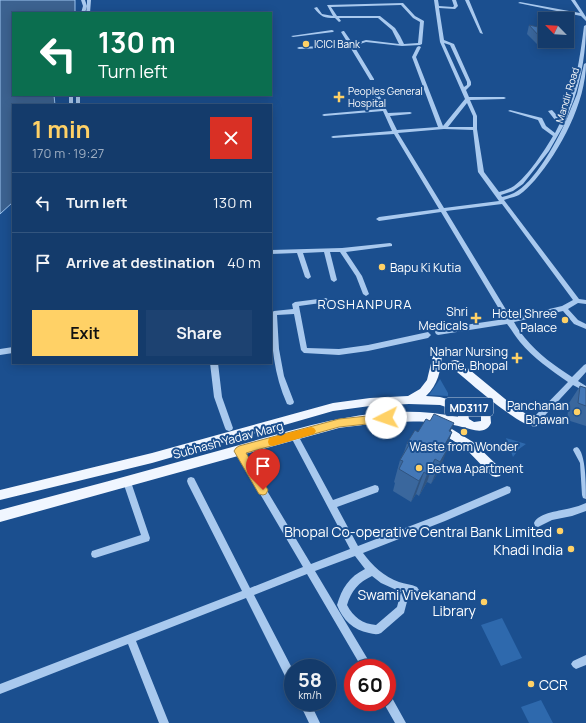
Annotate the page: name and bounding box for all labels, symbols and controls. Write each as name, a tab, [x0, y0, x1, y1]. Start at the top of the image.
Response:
north arrow	[538, 12, 574, 48]
map controls	[538, 12, 574, 48]
text: 130 m	[98, 23, 176, 61]
icon: left	[32, 28, 84, 80]
place label: ICICI Bank	[314, 37, 361, 51]
marker: ICICI Bank	[301, 39, 311, 49]
text: Turn left	[98, 59, 168, 83]
street label: Mandir Road	[552, 65, 582, 125]
place label: Peoples General Hospital	[348, 84, 423, 110]
marker: Peoples General Hospital	[333, 91, 345, 103]
text: 1 min	[32, 112, 91, 145]
button: close	[210, 117, 252, 159]
text: 170 m · 19:27	[32, 144, 104, 162]
icon: left	[32, 192, 54, 214]
text: Turn left	[66, 192, 128, 213]
text: 130 m	[213, 192, 252, 213]
icon: arrive	[32, 252, 54, 274]
text: Arrive at destination	[66, 252, 215, 273]
text: 40 m	[227, 252, 261, 273]
place label: Bapu Ki Kutia	[390, 259, 461, 276]
marker: Bapu Ki Kutia	[377, 262, 387, 272]
district label: ROSHANPURA	[317, 295, 413, 313]
place label: Shri Medicals	[419, 303, 468, 334]
place label: Hotel Shree Palace	[492, 305, 557, 336]
button: Exit	[32, 310, 138, 356]
button: Share	[146, 310, 252, 356]
marker: Shri Medicals	[471, 313, 481, 323]
marker: Hotel Shree Palace	[560, 315, 570, 325]
place label: Nahar Nursing Home, Bhopal	[430, 343, 508, 374]
marker: Nahar Nursing Home, Bhopal	[511, 352, 523, 364]
position arrow	[365, 397, 407, 439]
place label: Panchanan Bhawan	[507, 397, 569, 428]
road number: MD3117	[445, 398, 493, 416]
marker: Panchanan Bhawan	[572, 407, 582, 417]
street label: Subhash Yadav Marg	[171, 417, 285, 463]
marker: Waste from Wonder	[459, 427, 469, 437]
place label: Waste from Wonder	[410, 438, 519, 455]
pin	[246, 449, 280, 490]
icon: arrive	[252, 455, 274, 477]
place label: Betwa Apartment	[427, 460, 524, 477]
marker: Betwa Apartment	[414, 463, 424, 473]
place label: Bhopal Co-operative Central Bank Limited	[284, 522, 552, 541]
marker: Bhopal Co-operative Central Bank Limited	[555, 526, 565, 536]
place label: Khadi India	[493, 540, 563, 559]
marker: Khadi India	[566, 544, 576, 554]
place label: Swami Vivekanand Library	[357, 585, 477, 620]
marker: Swami Vivekanand Library	[479, 597, 489, 607]
speed limit sign: 60	[344, 659, 396, 711]
text: 58	[298, 666, 322, 693]
place label: CCR	[539, 675, 568, 694]
marker: CCR	[526, 679, 536, 689]
text: km/h	[298, 688, 322, 702]

